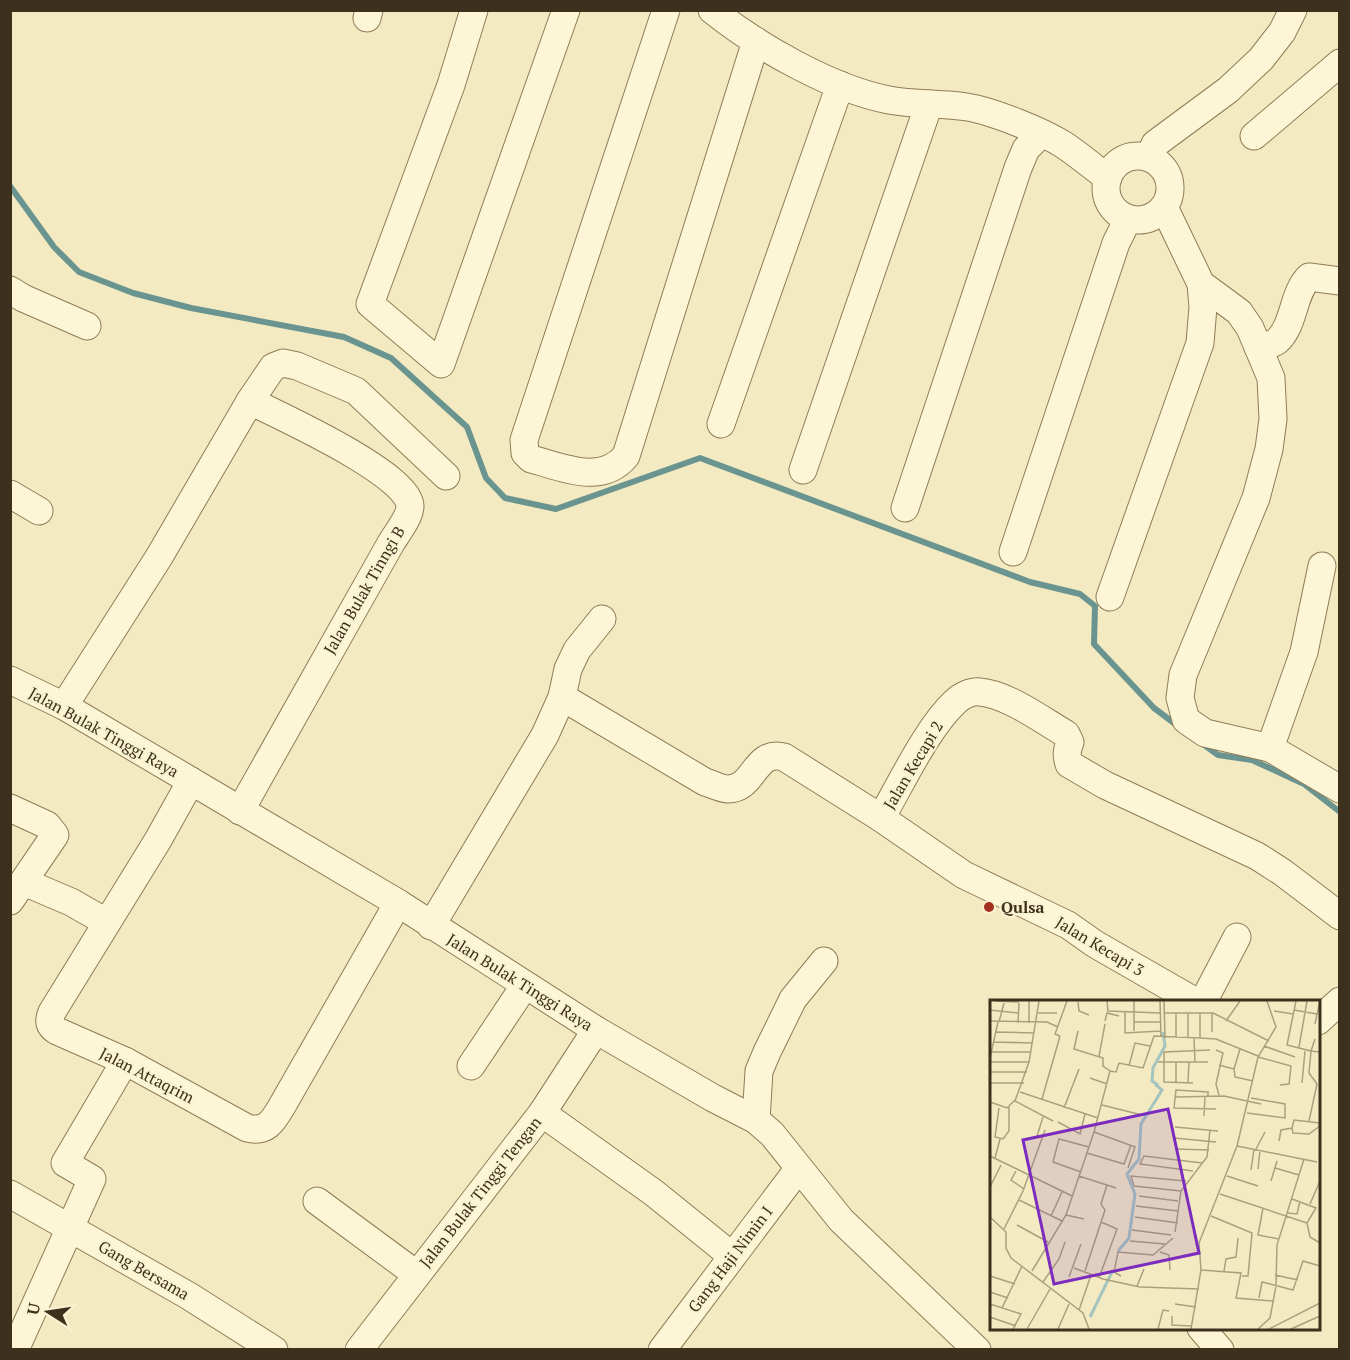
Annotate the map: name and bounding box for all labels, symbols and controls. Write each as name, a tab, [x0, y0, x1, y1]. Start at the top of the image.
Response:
street label: Jalan Bulak Tinngi B	[318, 522, 410, 658]
street label: Jalan Bulak Tinggi Raya	[25, 682, 183, 782]
street label: Jalan Kecapi 2	[878, 717, 948, 813]
place label: Qulsa	[1001, 896, 1045, 918]
marker: Qulsa	[982, 900, 996, 914]
street label: Jalan Kecapi 3	[1052, 911, 1148, 981]
street label: Jalan Bulak Tinggi Raya	[443, 928, 597, 1036]
inset map	[990, 1000, 1320, 1330]
street label: Jalan Attaqrim	[96, 1042, 198, 1108]
street label: Jalan Bulak Tinggi Tengan	[414, 1112, 546, 1272]
street label: Gang Haji Nimin I	[683, 1201, 777, 1317]
street label: Gang Bersama	[94, 1235, 194, 1305]
north arrow	[18, 1282, 78, 1342]
text: U	[21, 1300, 45, 1317]

